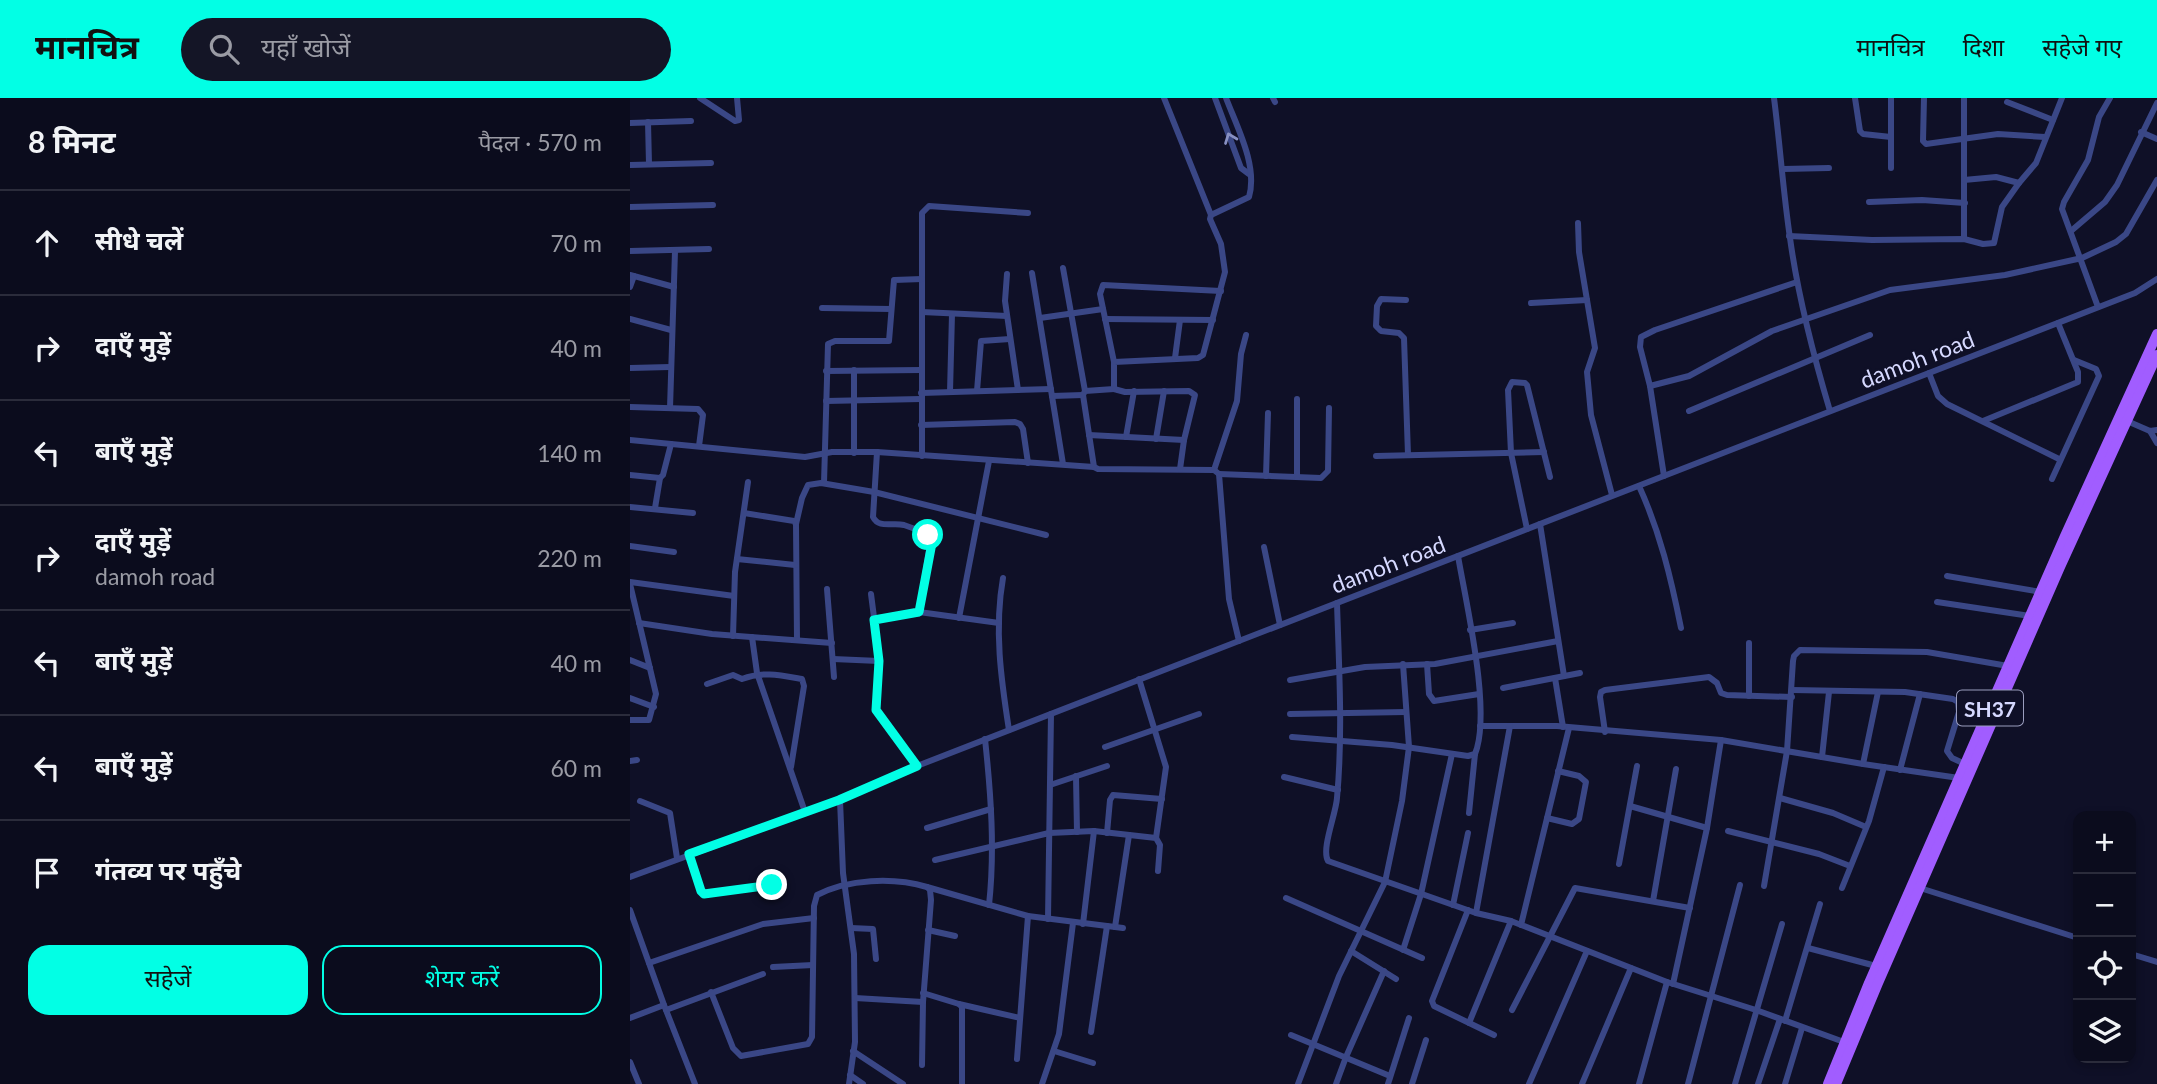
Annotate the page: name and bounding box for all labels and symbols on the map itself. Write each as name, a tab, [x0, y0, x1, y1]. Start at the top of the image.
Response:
one-way arrow	[1224, 132, 1238, 144]
street label: damoh road	[1856, 324, 1978, 394]
route start	[912, 519, 943, 550]
street label: damoh road	[1327, 529, 1449, 599]
road number: SH37	[1957, 690, 2023, 726]
route end	[756, 869, 787, 900]

